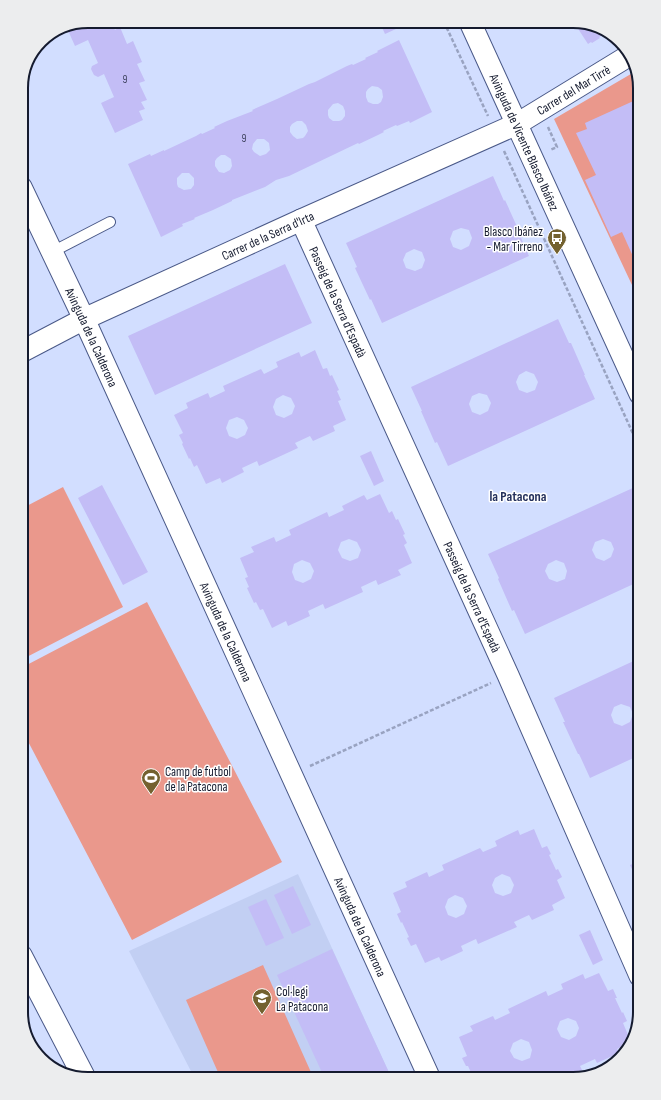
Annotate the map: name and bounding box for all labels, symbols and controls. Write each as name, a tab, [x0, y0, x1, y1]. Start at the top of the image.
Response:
street label: Carrer del Mar Tirrè	[534, 62, 614, 119]
street label: Avinguda de Vicente Blasco Ibáñez	[485, 71, 562, 214]
house number: 9	[123, 73, 128, 86]
house number: 9	[242, 132, 247, 145]
street label: Carrer de la Serra d'Irta	[219, 208, 317, 264]
place label: Blasco Ibáñez - Mar Tirreno	[484, 224, 543, 255]
bus stop icon: Blasco Ibáñez - Mar Tirreno	[546, 227, 568, 255]
street label: Passeig de la Serra d'Espadà	[305, 244, 370, 360]
street label: Avinguda de la Calderona	[61, 284, 121, 390]
district label: la Patacona	[490, 488, 547, 505]
street label: Passeig de la Serra d'Espadà	[439, 539, 504, 655]
street label: Avinguda de la Calderona	[196, 579, 255, 685]
place label: Camp de futbol de la Patacona	[165, 764, 231, 795]
sports icon: Camp de futbol de la Patacona	[140, 767, 162, 795]
street label: Avinguda de la Calderona	[330, 874, 389, 979]
place label: Col·legi La Patacona	[276, 984, 328, 1015]
school or university icon: Col·legi La Patacona	[251, 987, 273, 1015]

